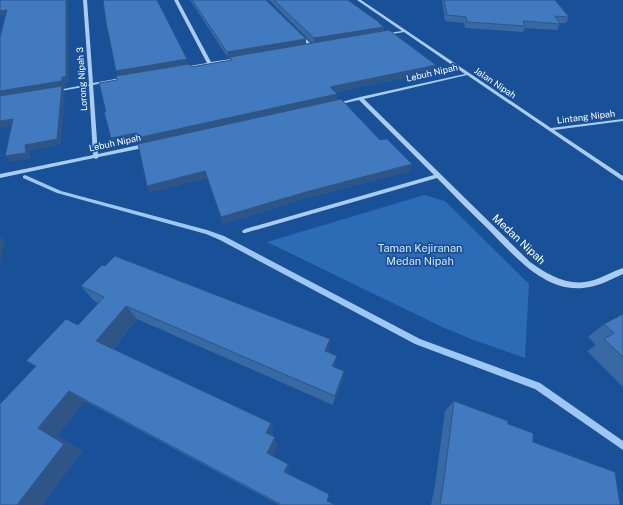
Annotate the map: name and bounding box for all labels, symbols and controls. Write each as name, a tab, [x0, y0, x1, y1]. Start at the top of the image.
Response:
street label: Lorong Nipah 3	[74, 46, 89, 111]
street label: Lebuh Nipah	[405, 61, 459, 84]
street label: Jalan Nipah	[472, 65, 518, 101]
street label: Lintang Nipah	[556, 107, 616, 126]
street label: Lebuh Nipah	[88, 132, 142, 153]
street label: Medan Nipah	[490, 212, 548, 266]
park label: Taman Kejiranan Medan Nipah	[378, 242, 462, 267]

